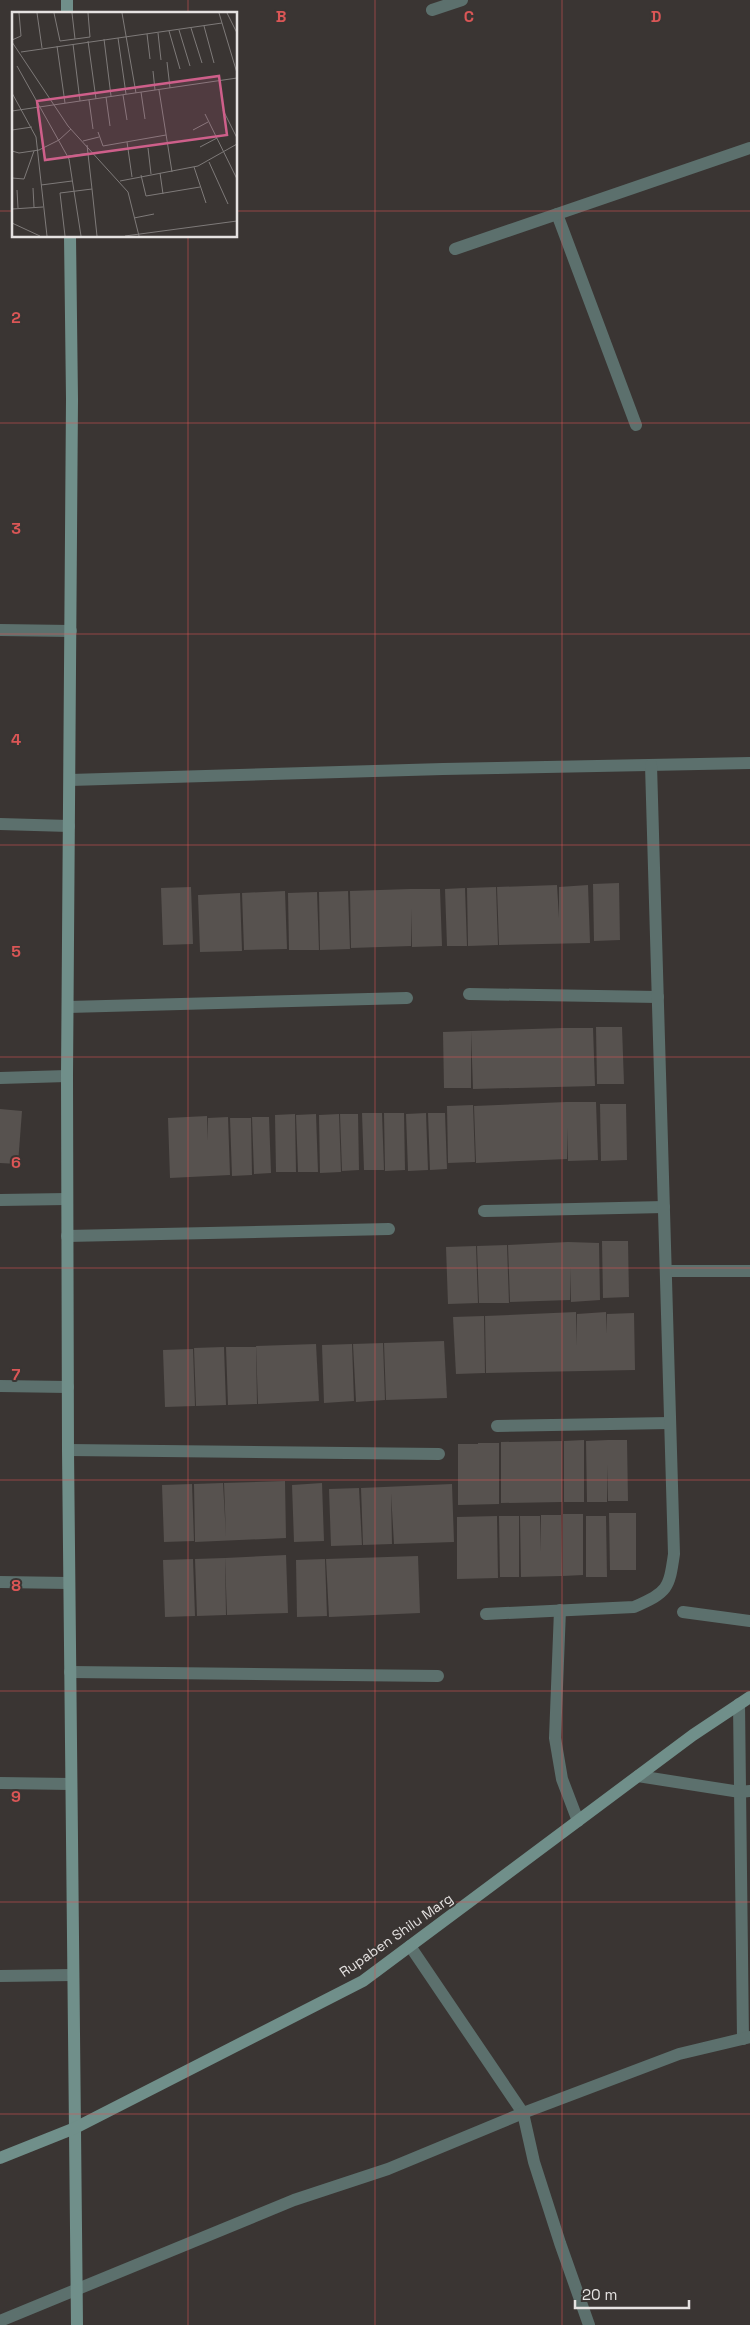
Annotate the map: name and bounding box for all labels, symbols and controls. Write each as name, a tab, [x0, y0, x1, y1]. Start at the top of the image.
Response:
text: B	[276, 6, 286, 27]
text: C	[464, 6, 474, 27]
text: D	[651, 6, 661, 27]
inset map	[12, 12, 238, 238]
text: 2	[11, 307, 21, 328]
text: 3	[11, 518, 21, 539]
text: 4	[11, 729, 21, 750]
text: 5	[11, 941, 21, 962]
text: 6	[11, 1152, 21, 1173]
text: 7	[12, 1364, 21, 1385]
text: 8	[11, 1575, 21, 1596]
text: 9	[11, 1786, 21, 1807]
street label: Rupaben Shilu Marg	[336, 1889, 456, 1981]
scale bar	[575, 2278, 689, 2310]
text: 20 m	[582, 2285, 617, 2304]

